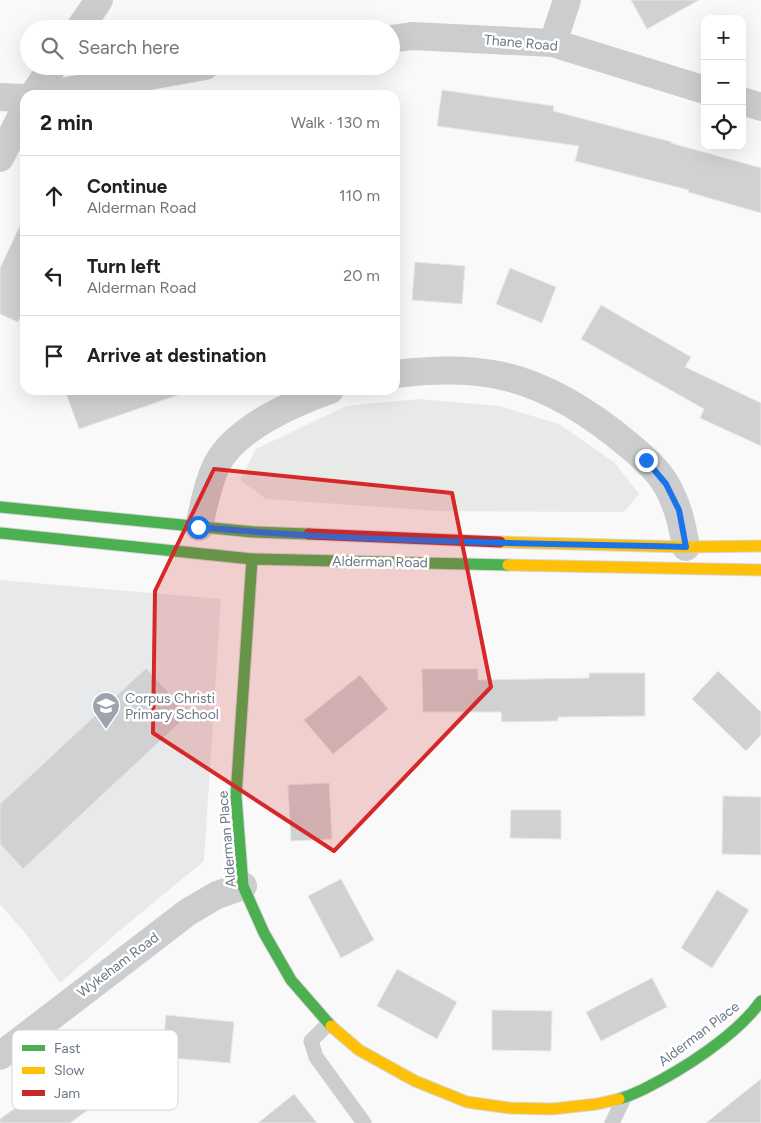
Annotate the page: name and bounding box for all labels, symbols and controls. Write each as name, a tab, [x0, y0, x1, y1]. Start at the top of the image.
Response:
map controls	[701, 15, 746, 150]
button: +	[701, 15, 746, 60]
search box	[20, 20, 400, 75]
street label: Thane Road	[483, 31, 559, 55]
icon: search	[38, 34, 66, 62]
text: Search here	[78, 36, 180, 59]
button: −	[701, 60, 746, 105]
button: locate	[701, 105, 746, 150]
text: 2 min	[40, 110, 93, 135]
text: Walk · 130 m	[291, 113, 380, 132]
text: Continue	[87, 175, 167, 198]
icon: ahead	[40, 182, 68, 210]
text: 110 m	[339, 186, 380, 205]
text: Alderman Road	[87, 198, 196, 217]
text: Turn left	[87, 255, 161, 278]
icon: left	[40, 262, 68, 290]
text: 20 m	[343, 266, 380, 285]
text: Alderman Road	[87, 278, 196, 297]
icon: arrive	[40, 342, 68, 370]
text: Arrive at destination	[87, 344, 266, 367]
route end	[635, 449, 658, 472]
route start	[187, 516, 210, 539]
street label: Alderman Road	[332, 553, 428, 571]
place label: Corpus Christi Primary School	[125, 690, 219, 723]
school or university icon: Corpus Christi Primary School	[91, 691, 121, 730]
street label: Alderman Place	[214, 790, 240, 888]
street label: Wykeham Road	[74, 929, 162, 1001]
street label: Alderman Place	[655, 998, 743, 1070]
legend	[12, 1030, 178, 1110]
text: Fast	[54, 1040, 80, 1057]
text: Slow	[54, 1062, 85, 1079]
text: Jam	[54, 1085, 80, 1102]

